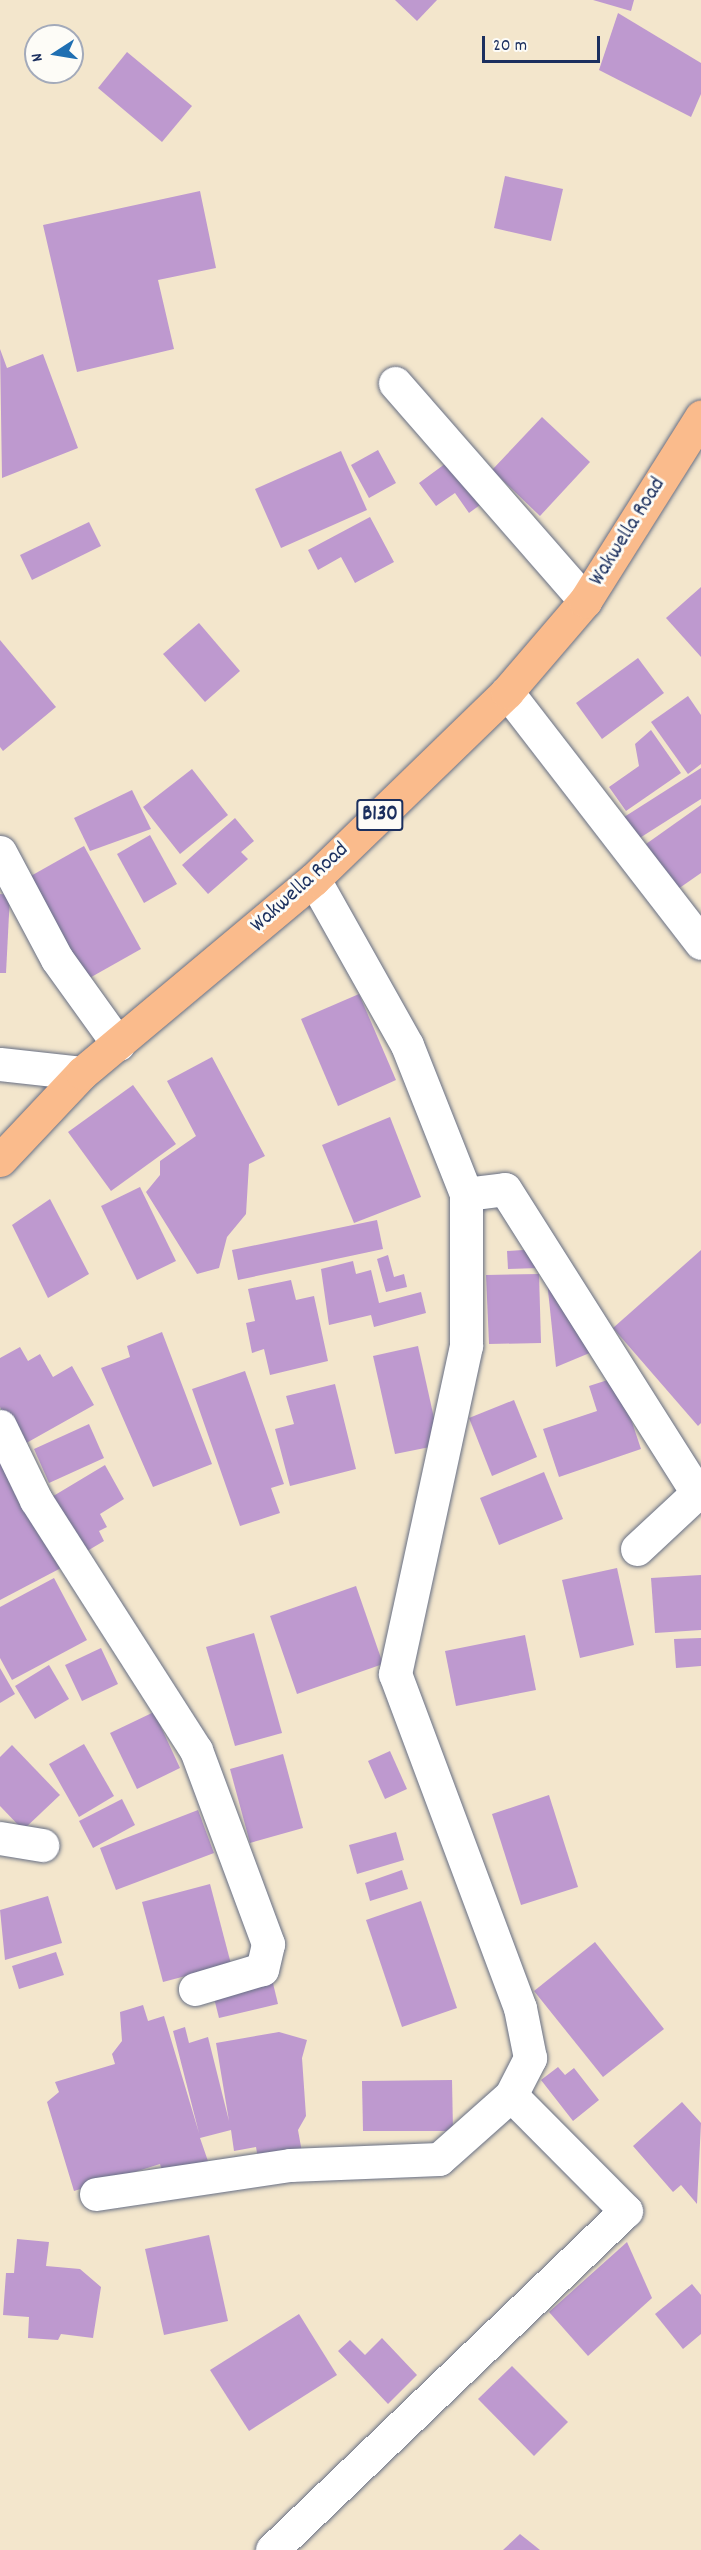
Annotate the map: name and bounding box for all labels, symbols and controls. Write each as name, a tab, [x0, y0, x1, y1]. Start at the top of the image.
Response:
north arrow	[24, 24, 84, 84]
scale bar	[485, 24, 604, 62]
text: 20 m	[493, 34, 527, 59]
text: N	[26, 51, 50, 64]
street label: Wakwella Road	[584, 473, 672, 591]
road number: B130	[356, 797, 404, 833]
street label: Wakwella Road	[246, 837, 354, 939]

